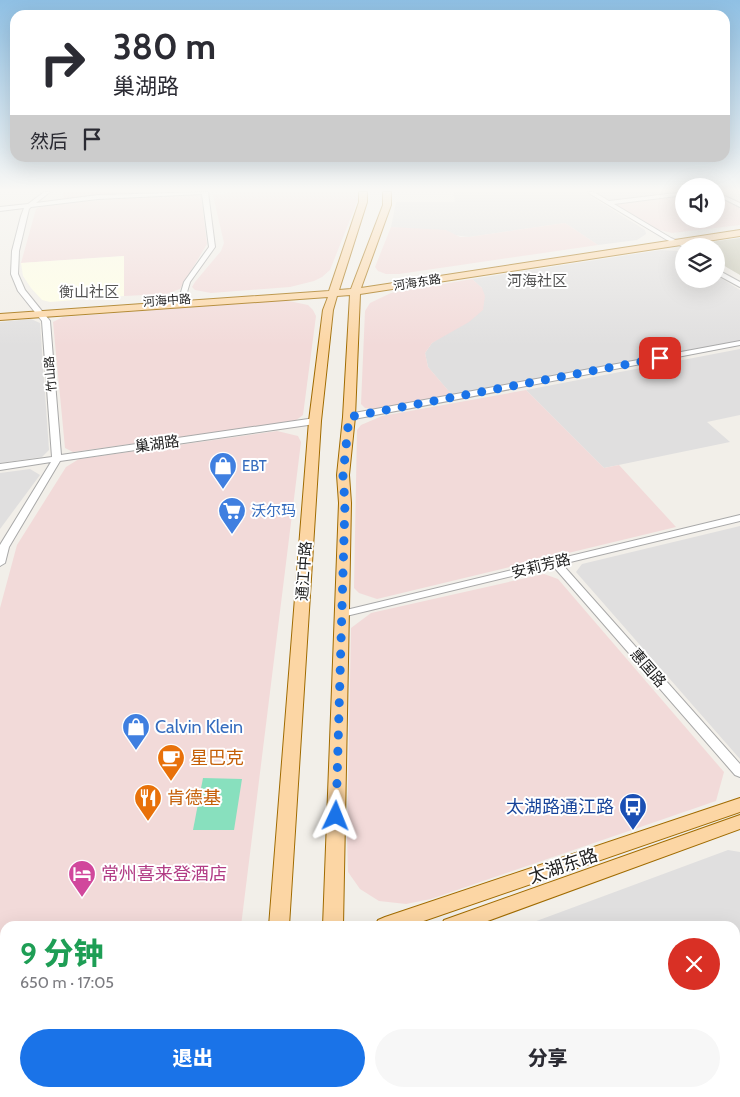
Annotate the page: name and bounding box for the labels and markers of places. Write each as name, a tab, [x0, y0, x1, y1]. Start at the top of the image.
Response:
pin	[639, 337, 681, 379]
shop icon: EBT	[208, 451, 238, 490]
place label: EBT	[242, 457, 267, 475]
supermarket icon: 沃尔玛	[217, 496, 247, 535]
place label: 沃尔玛	[251, 502, 296, 520]
shop icon: Calvin Klein	[121, 712, 151, 751]
place label: Calvin Klein	[155, 716, 243, 738]
cafe icon: 星巴克	[156, 743, 186, 782]
place label: 星巴克	[190, 747, 244, 769]
restaurant icon: 肯德基	[133, 783, 163, 822]
place label: 肯德基	[167, 787, 221, 809]
bus stop icon: 太湖路通江路	[618, 792, 648, 831]
place label: 太湖路通江路	[506, 796, 614, 818]
hotel icon: 常州喜来登酒店	[67, 859, 97, 898]
place label: 常州喜来登酒店	[101, 863, 227, 885]

